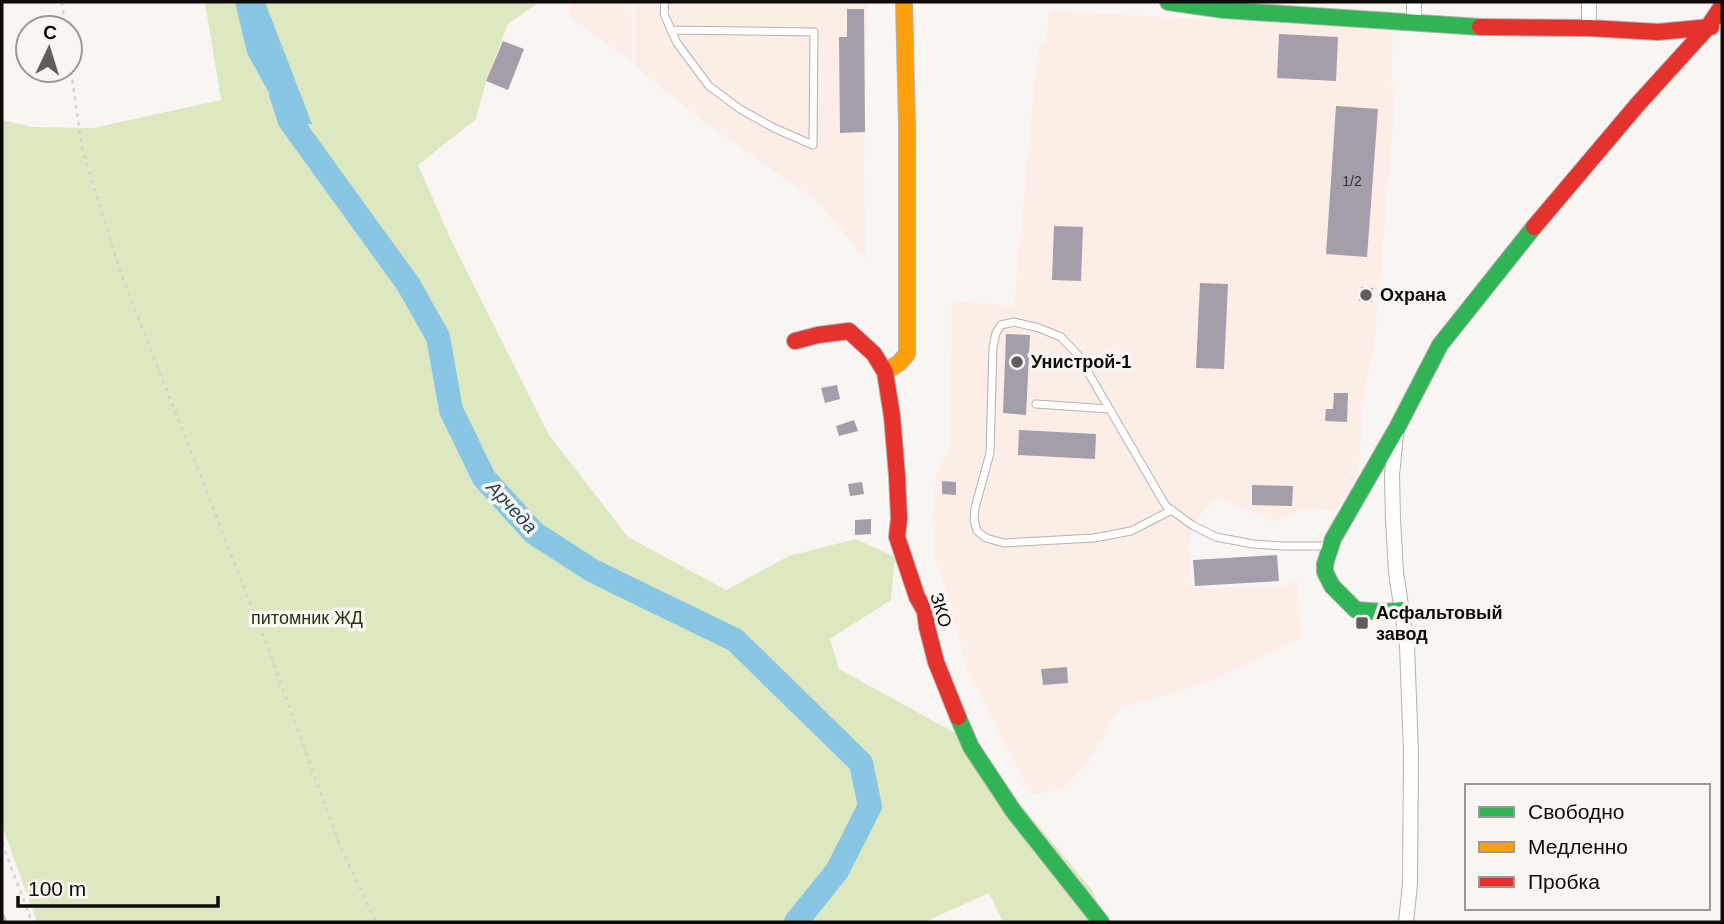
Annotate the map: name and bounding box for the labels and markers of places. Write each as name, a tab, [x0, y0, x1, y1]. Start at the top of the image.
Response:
place label: Охрана	[1380, 285, 1447, 305]
marker: Охрана	[1358, 287, 1374, 303]
place label: Унистрой-1	[1031, 352, 1131, 372]
marker: Унистрой-1	[1009, 354, 1025, 370]
place label: Асфальтовый завод	[1376, 603, 1503, 644]
marker: Асфальтовый завод	[1354, 615, 1370, 631]

